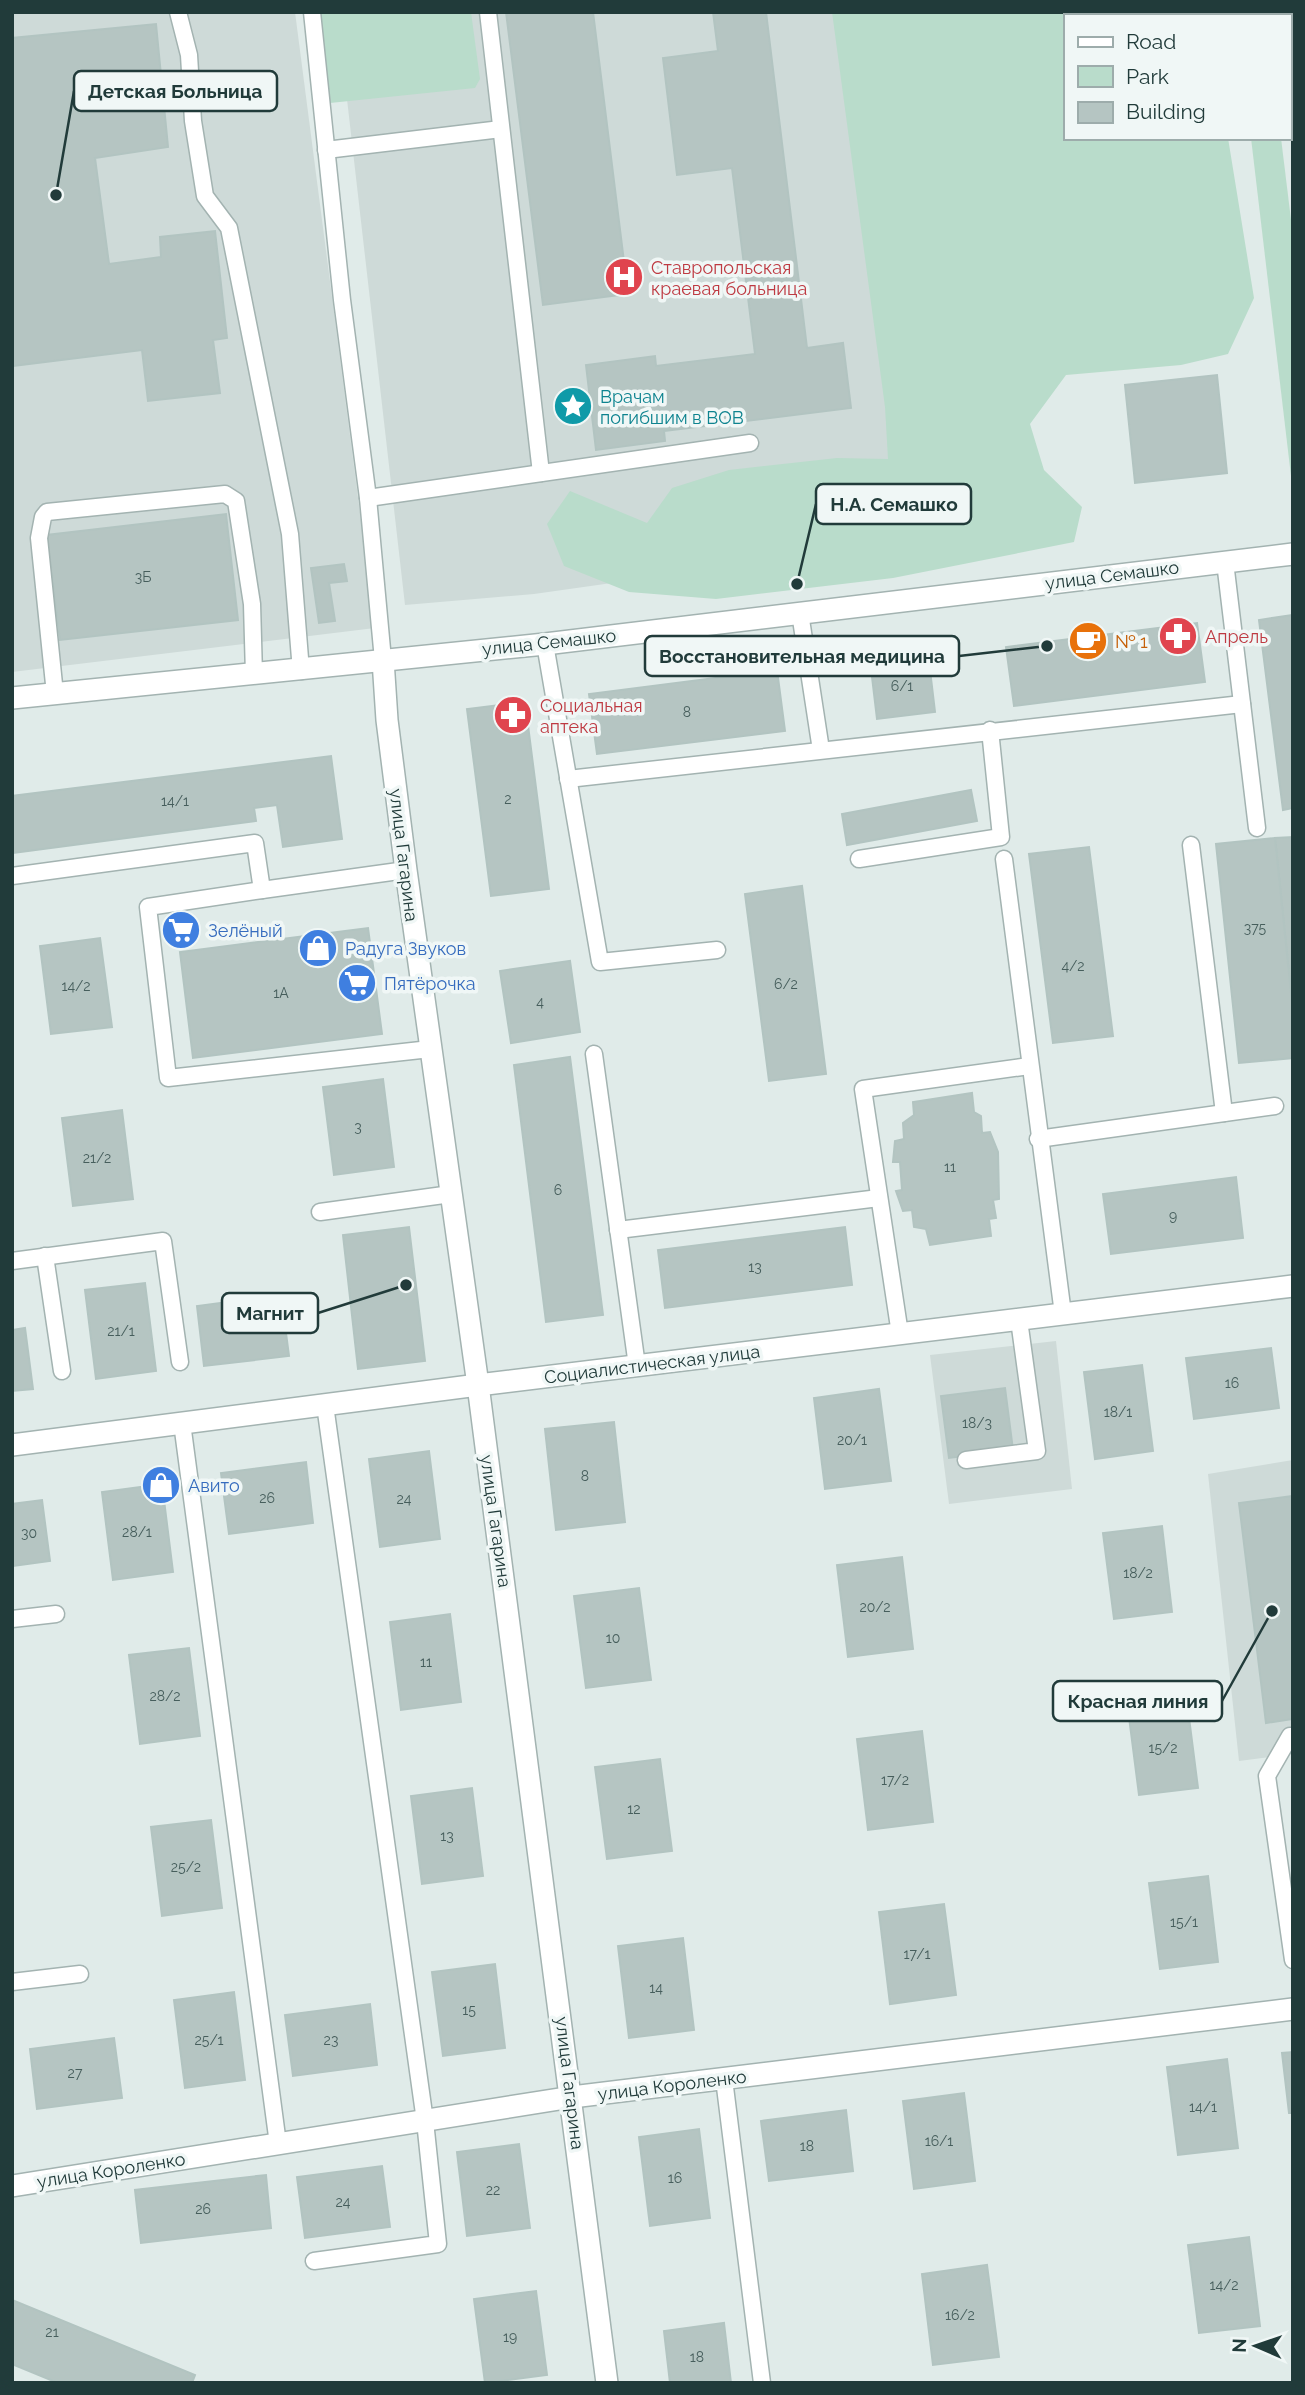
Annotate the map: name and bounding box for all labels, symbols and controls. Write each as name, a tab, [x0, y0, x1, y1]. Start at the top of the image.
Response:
legend	[1064, 14, 1291, 140]
text: Road	[1126, 29, 1176, 54]
text: Park	[1126, 64, 1169, 89]
callout: Детская Больница	[74, 71, 277, 111]
text: Детская Больница	[88, 80, 262, 102]
text: Building	[1126, 99, 1206, 124]
hospital icon: Ставропольская краевая больница	[603, 256, 645, 298]
place label: Ставропольская краевая больница	[651, 257, 807, 299]
place icon: Врачам погибшим в ВОВ	[552, 385, 594, 427]
place label: Врачам погибшим в ВОВ	[600, 386, 744, 428]
callout: Н.А. Семашко	[816, 484, 971, 524]
text: Н.А. Семашко	[830, 493, 958, 515]
street label: улица Семашко	[1044, 556, 1180, 594]
house number: 3Б	[135, 569, 151, 585]
pharmacy icon: Апрель	[1157, 615, 1199, 657]
cafe icon: № 1	[1067, 620, 1109, 662]
street label: улица Семашко	[481, 624, 617, 659]
place label: Апрель	[1205, 626, 1268, 647]
place label: № 1	[1115, 631, 1148, 652]
callout: Восстановительная медицина	[645, 636, 959, 676]
text: Восстановительная медицина	[659, 645, 945, 667]
house number: 6/1	[891, 678, 913, 694]
pharmacy icon: Социальная аптека	[492, 694, 534, 736]
place label: Социальная аптека	[540, 695, 643, 737]
house number: 8	[683, 704, 691, 720]
street label: улица Гагарина	[385, 787, 423, 923]
house number: 2	[504, 791, 512, 807]
house number: 14/1	[161, 793, 189, 809]
supermarket icon: Зелёный	[160, 909, 202, 951]
place label: Зелёный	[208, 920, 283, 941]
house number: 375	[1244, 920, 1267, 936]
shop icon: Радуга Звуков	[297, 927, 339, 969]
place label: Радуга Звуков	[345, 938, 466, 959]
house number: 4/2	[1061, 958, 1085, 974]
supermarket icon: Пятёрочка	[336, 962, 378, 1004]
place label: Пятёрочка	[384, 973, 476, 994]
house number: 6/2	[774, 976, 798, 992]
house number: 14/2	[61, 978, 91, 994]
house number: 1А	[273, 985, 289, 1001]
house number: 4	[536, 994, 544, 1010]
house number: 3	[354, 1119, 362, 1135]
house number: 21/2	[83, 1150, 111, 1166]
house number: 11	[944, 1159, 956, 1175]
house number: 6	[554, 1182, 562, 1198]
house number: 9	[1169, 1208, 1177, 1224]
house number: 13	[748, 1259, 762, 1275]
callout: Магнит	[222, 1293, 318, 1333]
text: Магнит	[236, 1302, 304, 1324]
house number: 21/1	[107, 1323, 135, 1339]
street label: Социалистическая улица	[543, 1340, 761, 1388]
house number: 16	[1225, 1375, 1239, 1391]
house number: 18/1	[1104, 1404, 1132, 1420]
house number: 18/3	[962, 1415, 992, 1431]
house number: 20/1	[837, 1432, 867, 1448]
street label: улица Гагарина	[476, 1453, 516, 1589]
shop icon: Авито	[140, 1464, 182, 1506]
house number: 8	[581, 1468, 589, 1484]
place label: Авито	[188, 1475, 240, 1496]
house number: 26	[259, 1490, 275, 1506]
house number: 24	[397, 1491, 412, 1507]
house number: 28/1	[122, 1524, 152, 1540]
house number: 30	[21, 1525, 37, 1541]
house number: 18/2	[1123, 1565, 1153, 1581]
house number: 20/2	[859, 1599, 891, 1615]
house number: 10	[606, 1630, 620, 1646]
house number: 11	[420, 1654, 432, 1670]
callout: Красная линия	[1053, 1681, 1222, 1721]
house number: 28/2	[149, 1688, 181, 1704]
text: Красная линия	[1067, 1690, 1209, 1712]
house number: 15/2	[1148, 1740, 1178, 1756]
house number: 17/2	[881, 1772, 909, 1788]
house number: 12	[627, 1801, 641, 1817]
house number: 13	[440, 1828, 454, 1844]
house number: 25/2	[171, 1859, 201, 1875]
house number: 15/1	[1170, 1914, 1198, 1930]
house number: 17/1	[904, 1946, 930, 1962]
house number: 14	[649, 1980, 663, 1996]
house number: 15	[462, 2002, 476, 2018]
street label: улица Гагарина	[551, 2015, 589, 2151]
house number: 25/1	[194, 2032, 224, 2048]
house number: 23	[324, 2032, 338, 2048]
house number: 27	[68, 2065, 83, 2081]
street label: улица Короленко	[596, 2065, 748, 2105]
house number: 14/1	[1189, 2099, 1217, 2115]
house number: 16/1	[925, 2133, 953, 2149]
house number: 18	[800, 2138, 814, 2154]
street label: улица Короленко	[35, 2148, 187, 2192]
house number: 16	[668, 2170, 682, 2186]
house number: 22	[486, 2182, 500, 2198]
house number: 24	[336, 2194, 351, 2210]
house number: 26	[195, 2201, 211, 2217]
house number: 14/2	[1209, 2277, 1239, 2293]
house number: 16/2	[945, 2307, 975, 2323]
north arrow	[1221, 2311, 1291, 2381]
house number: 21	[45, 2324, 59, 2340]
house number: 19	[503, 2329, 517, 2345]
text: N	[1228, 2338, 1250, 2353]
house number: 18	[690, 2349, 704, 2365]

